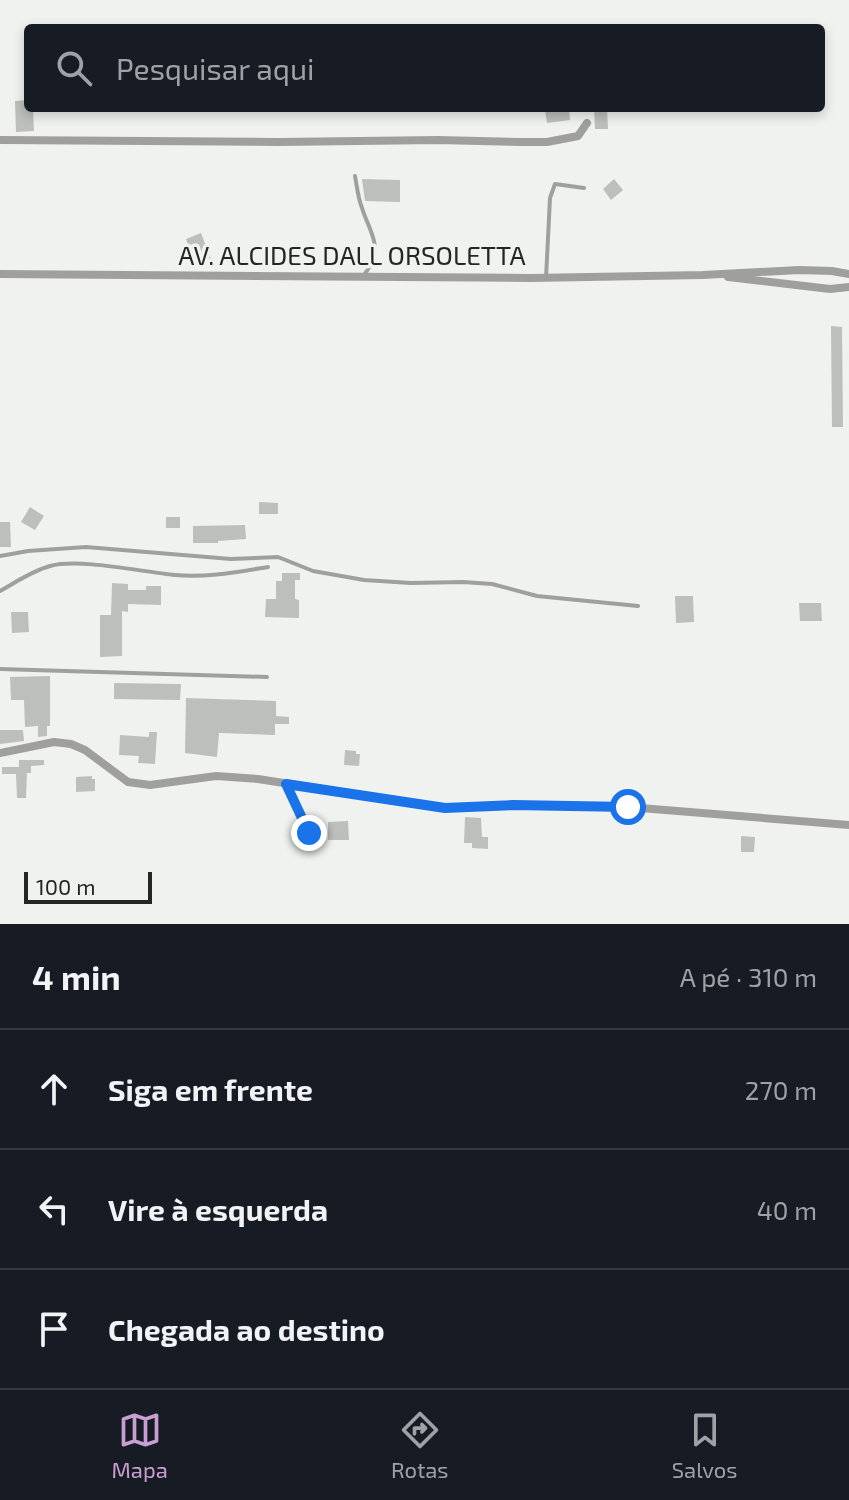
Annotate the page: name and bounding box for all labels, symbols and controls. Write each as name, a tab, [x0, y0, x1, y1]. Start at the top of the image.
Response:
search box	[24, 24, 825, 112]
icon: search	[52, 46, 96, 90]
text: Pesquisar aqui	[116, 50, 314, 86]
street label: AV. ALCIDES DALL ORSOLETTA	[178, 239, 526, 270]
route start	[610, 789, 646, 825]
route end	[291, 815, 327, 851]
scale bar	[24, 868, 152, 904]
text: 100 m	[36, 873, 95, 899]
text: 4 min	[32, 956, 121, 997]
text: A pé · 310 m	[680, 961, 817, 992]
icon: ahead	[32, 1067, 76, 1111]
text: Siga em frente	[108, 1071, 313, 1107]
text: 270 m	[745, 1074, 817, 1105]
icon: left	[32, 1187, 76, 1231]
text: Vire à esquerda	[108, 1191, 328, 1227]
text: 40 m	[757, 1194, 817, 1225]
icon: arrive	[32, 1307, 76, 1351]
text: Chegada ao destino	[108, 1311, 385, 1347]
tab: Mapa	[112, 1408, 168, 1482]
tab: Rotas	[391, 1408, 449, 1482]
tab: Salvos	[672, 1408, 737, 1482]

